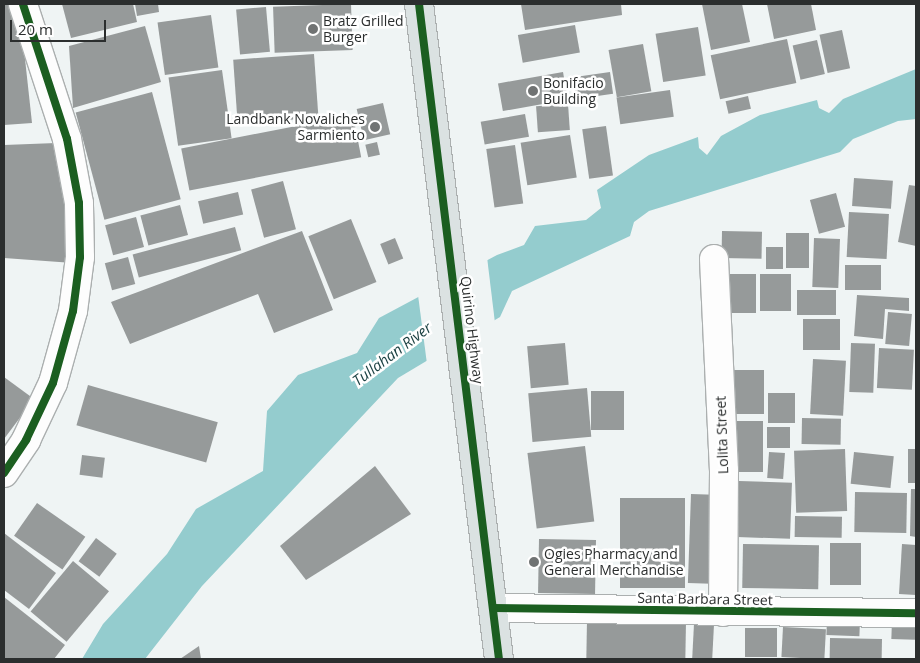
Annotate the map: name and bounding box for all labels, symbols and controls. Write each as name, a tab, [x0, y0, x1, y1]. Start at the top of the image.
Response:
scale bar	[12, 10, 109, 42]
place label: Bratz Grilled Burger	[323, 13, 404, 46]
text: 20 m	[18, 19, 53, 39]
marker: Bratz Grilled Burger	[307, 23, 319, 35]
place label: Bonifacio Building	[543, 75, 604, 108]
marker: Bonifacio Building	[527, 85, 539, 97]
place label: Landbank Novaliches Sarmiento	[226, 111, 365, 144]
marker: Landbank Novaliches Sarmiento	[369, 121, 381, 133]
street label: Quirino Highway	[457, 275, 487, 385]
water label: Tullahan River	[349, 318, 435, 390]
street label: Lolita Street	[712, 396, 732, 474]
place label: Ogies Pharmacy and General Merchandise	[544, 546, 684, 578]
marker: Ogies Pharmacy and General Merchandise	[528, 556, 540, 568]
street label: Santa Barbara Street	[637, 589, 773, 609]

